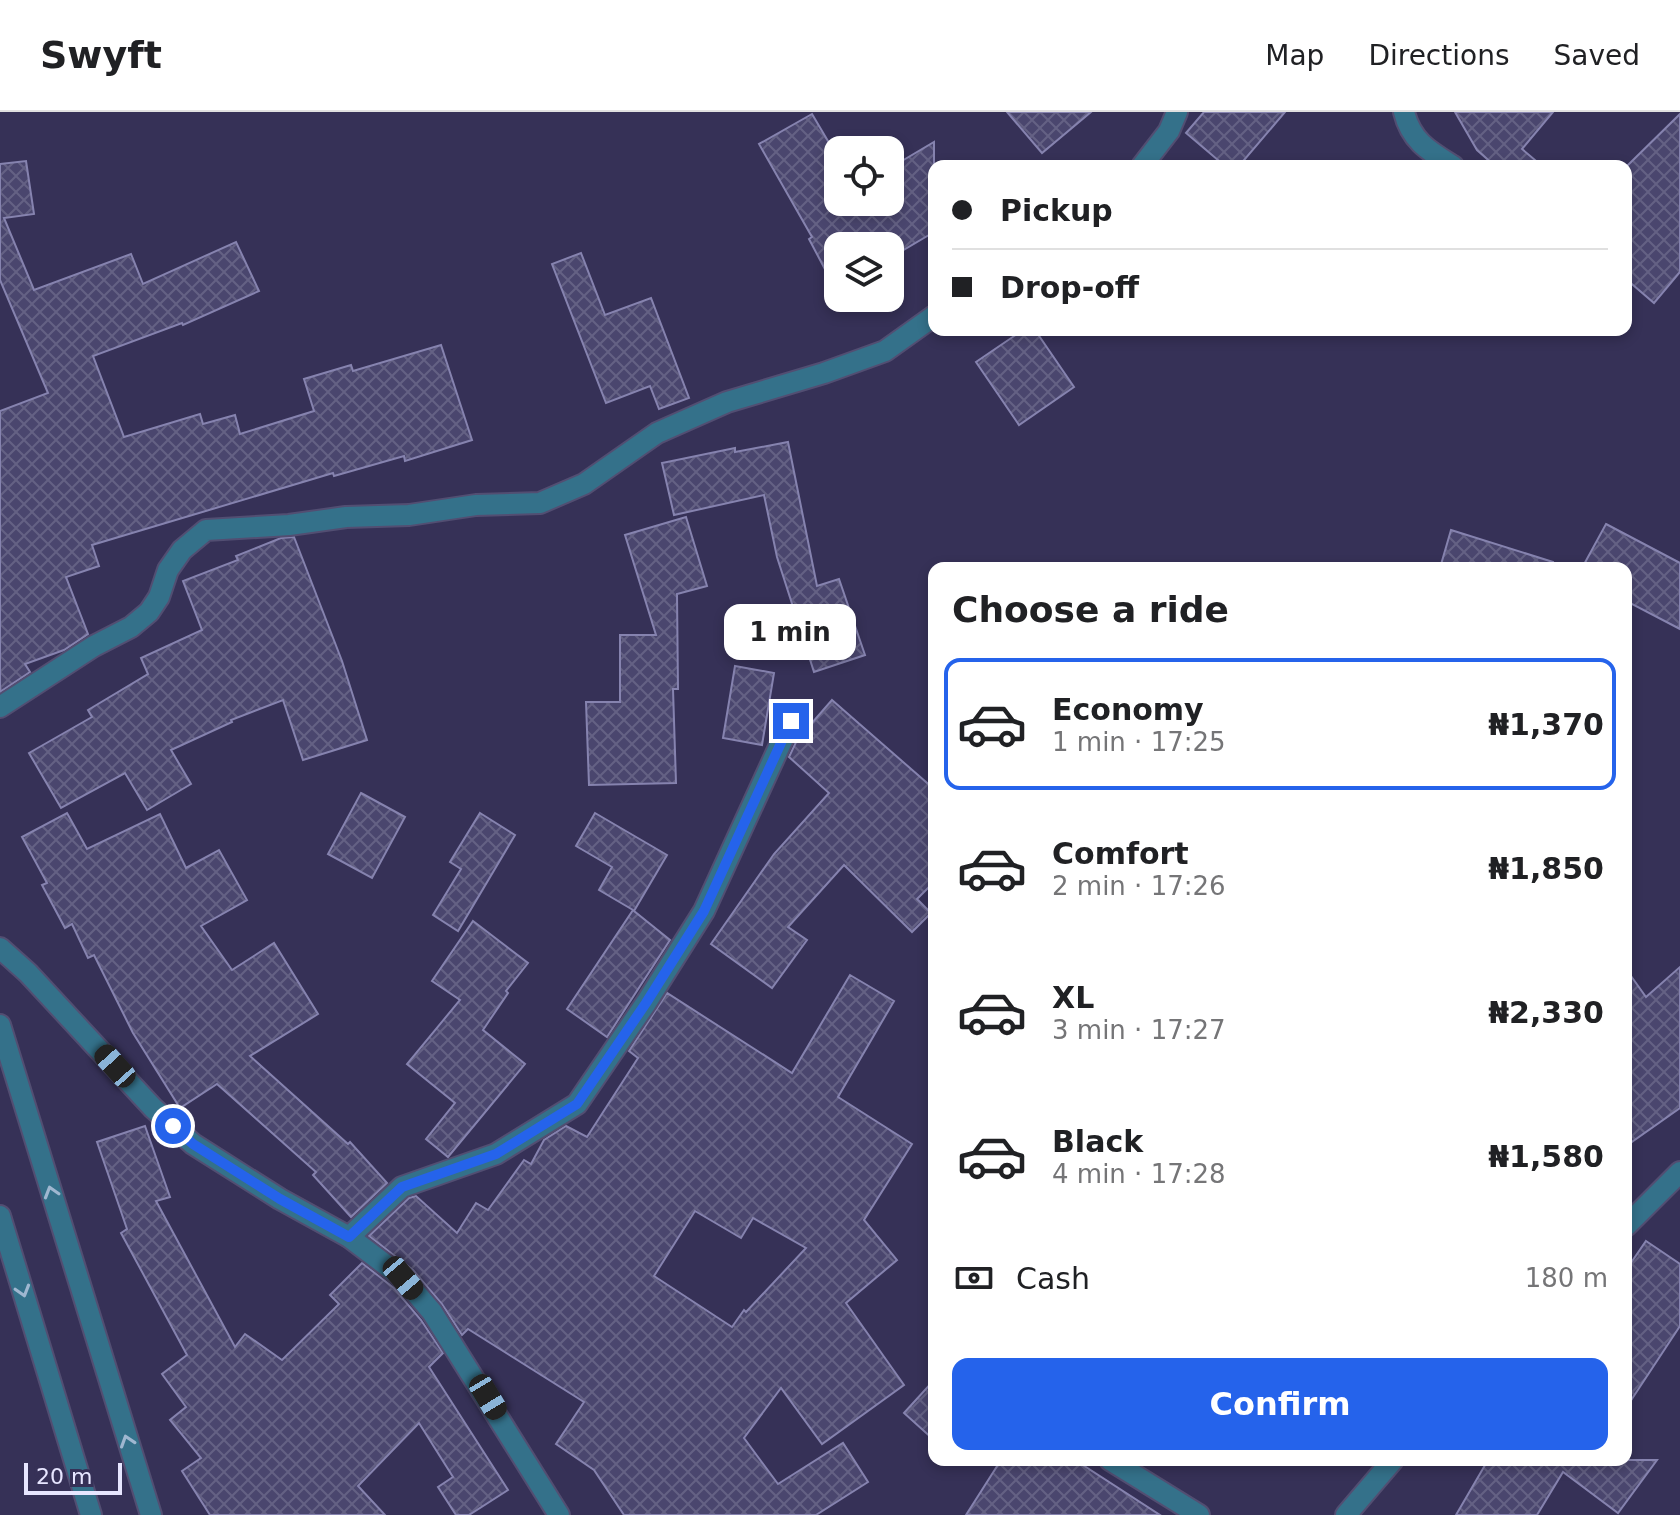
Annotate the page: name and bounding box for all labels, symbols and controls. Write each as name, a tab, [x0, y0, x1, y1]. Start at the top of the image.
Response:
text: Swyft	[40, 33, 162, 77]
text: Map	[1265, 39, 1324, 72]
text: Directions	[1368, 39, 1509, 72]
text: Saved	[1553, 39, 1640, 72]
map controls	[824, 136, 904, 312]
button: locate	[824, 136, 904, 216]
text: Pickup	[1000, 193, 1113, 228]
button: layers	[824, 232, 904, 312]
text: Drop-off	[1000, 270, 1139, 305]
text: Choose a ride	[952, 589, 1229, 630]
callout: 1 min	[725, 605, 857, 661]
text: 1 min	[749, 617, 831, 647]
icon: car	[956, 688, 1028, 760]
text: Economy	[1052, 692, 1204, 727]
route end	[773, 703, 809, 739]
text: ₦1,370	[1488, 707, 1604, 742]
text: 1 min · 17:25	[1052, 727, 1226, 757]
icon: car	[956, 832, 1028, 904]
text: Comfort	[1052, 836, 1189, 871]
text: ₦1,850	[1488, 851, 1604, 886]
text: 2 min · 17:26	[1052, 871, 1226, 901]
icon: car	[956, 976, 1028, 1048]
text: XL	[1052, 980, 1094, 1015]
text: ₦2,330	[1488, 995, 1604, 1030]
text: 3 min · 17:27	[1052, 1015, 1226, 1045]
car	[90, 1040, 140, 1092]
route start	[155, 1108, 191, 1144]
icon: car	[956, 1120, 1028, 1192]
text: Black	[1052, 1124, 1143, 1159]
text: ₦1,580	[1488, 1139, 1604, 1174]
text: 4 min · 17:28	[1052, 1159, 1226, 1189]
one-way arrow	[44, 1186, 60, 1200]
car	[378, 1252, 428, 1304]
icon: cash	[952, 1256, 996, 1300]
text: Cash	[1016, 1261, 1090, 1296]
text: 180 m	[1525, 1263, 1608, 1293]
one-way arrow	[14, 1283, 30, 1297]
button: Confirm	[952, 1358, 1608, 1450]
car	[465, 1370, 511, 1424]
one-way arrow	[120, 1434, 136, 1448]
scale bar	[24, 1459, 122, 1495]
text: 20 m	[36, 1464, 92, 1489]

